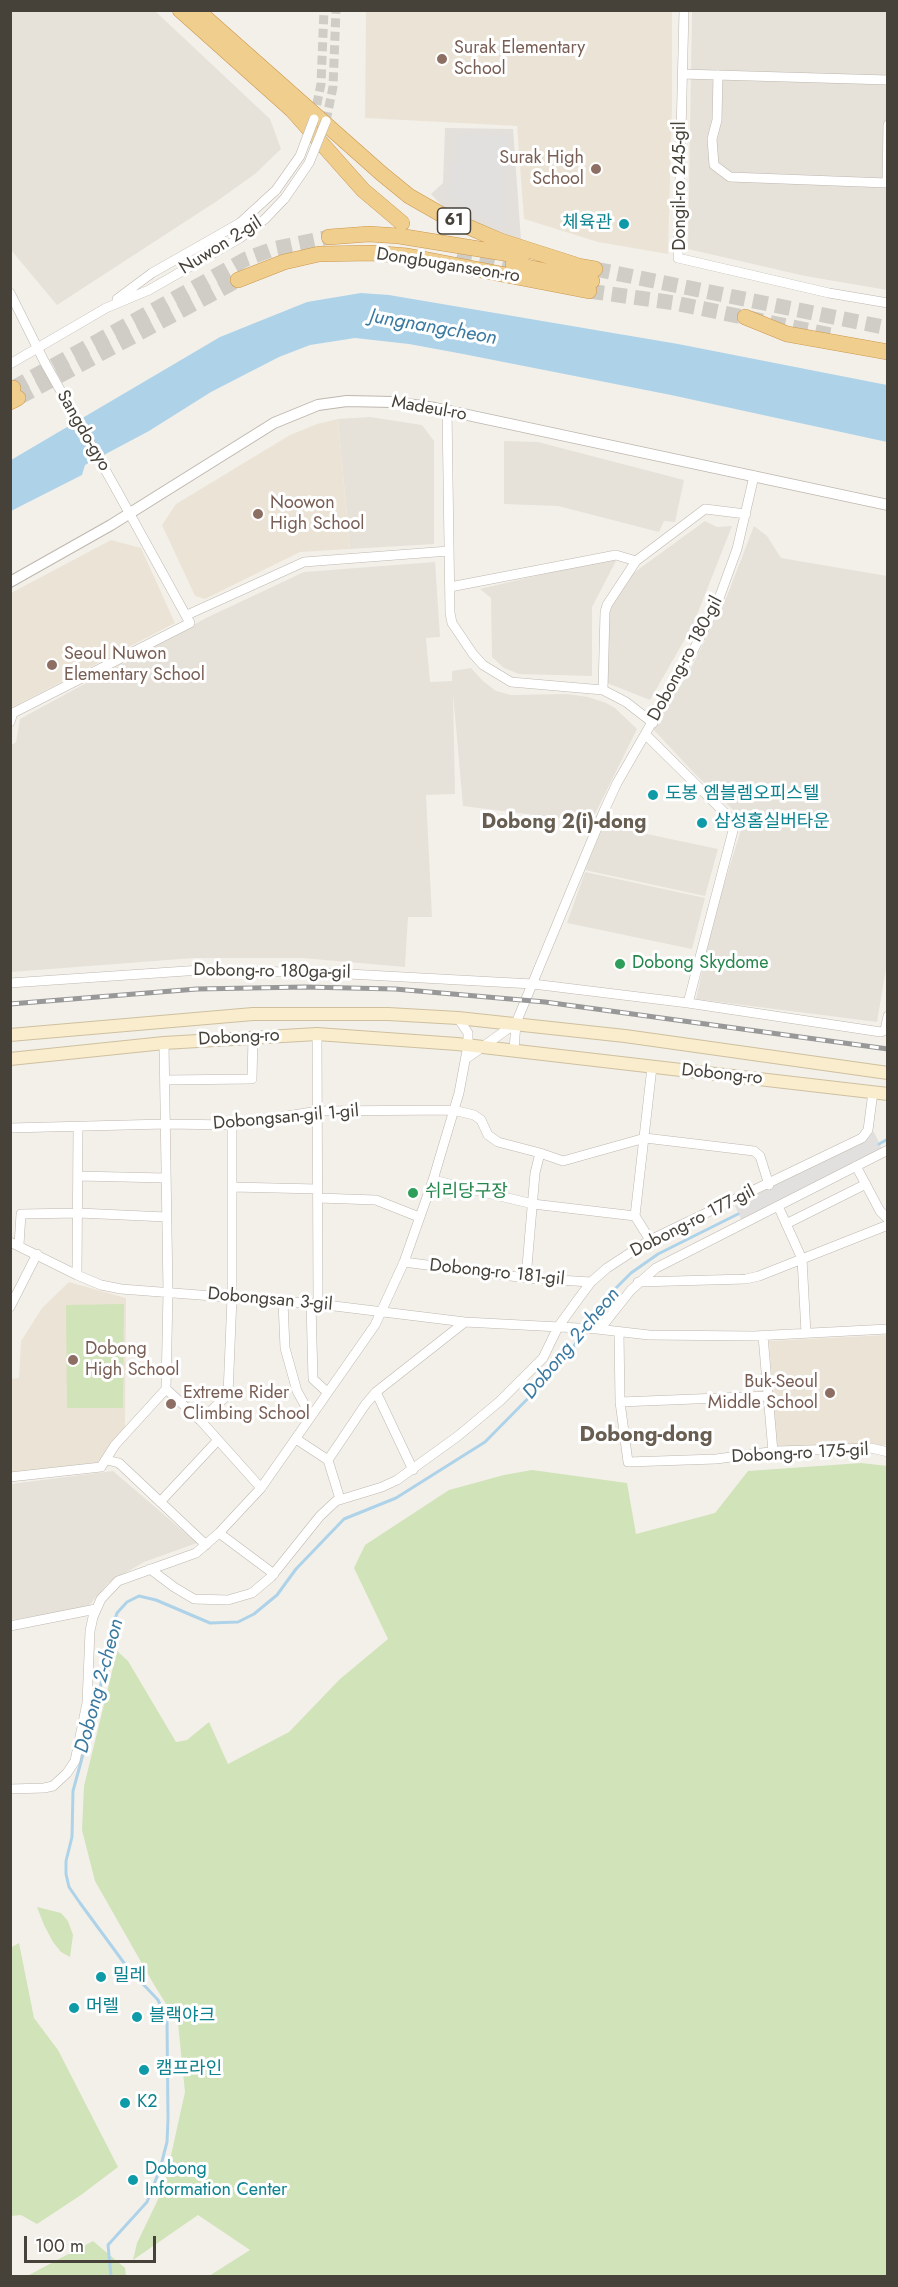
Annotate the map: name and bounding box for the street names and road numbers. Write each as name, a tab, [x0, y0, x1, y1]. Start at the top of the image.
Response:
street label: Dongil-ro 245-gil	[670, 121, 692, 251]
road number: 61	[438, 208, 470, 234]
street label: Nuwon 2-gil	[176, 212, 266, 280]
street label: Dongbuganseon-ro	[375, 244, 521, 288]
street label: Sangdo-gyo	[51, 387, 115, 475]
street label: Madeul-ro	[390, 392, 468, 426]
street label: Dobong-ro 180-gil	[644, 593, 728, 725]
street label: Dobong-ro 180ga-gil	[193, 960, 351, 984]
street label: Dobong-ro	[198, 1025, 280, 1051]
street label: Dobong-ro	[680, 1060, 764, 1090]
street label: Dobongsan-gil 1-gil	[212, 1101, 360, 1135]
street label: Dobong-ro 177-gil	[627, 1181, 759, 1263]
street label: Dobong-ro 181-gil	[428, 1255, 566, 1291]
street label: Dobongsan 3-gil	[207, 1284, 333, 1316]
street label: Dobong-ro 175-gil	[731, 1440, 869, 1468]

